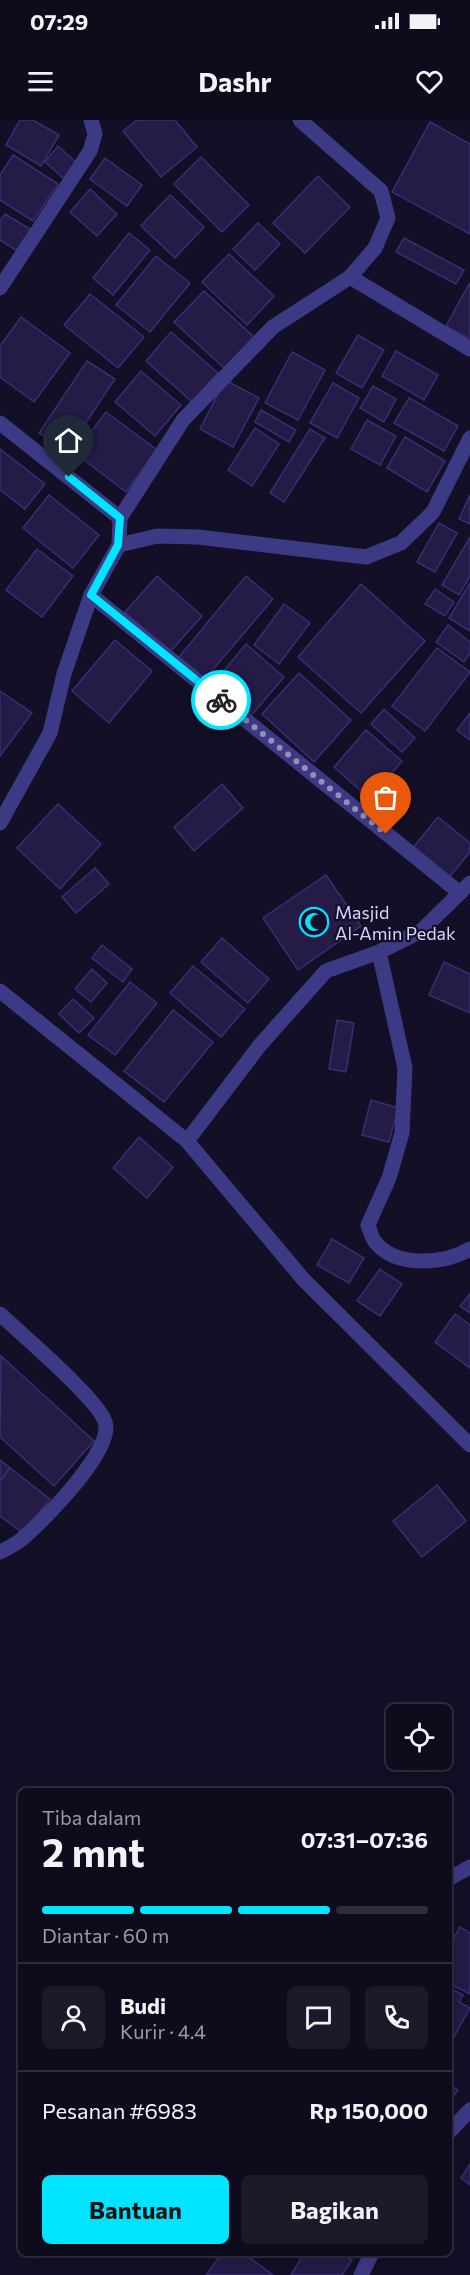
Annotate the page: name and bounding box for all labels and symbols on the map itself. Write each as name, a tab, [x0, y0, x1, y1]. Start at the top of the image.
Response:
pin	[43, 415, 94, 477]
courier	[191, 670, 251, 730]
pin	[360, 772, 411, 834]
place label: Masjid Al-Amin Pedak	[335, 901, 456, 944]
mosque icon: Masjid Al-Amin Pedak	[298, 906, 330, 938]

